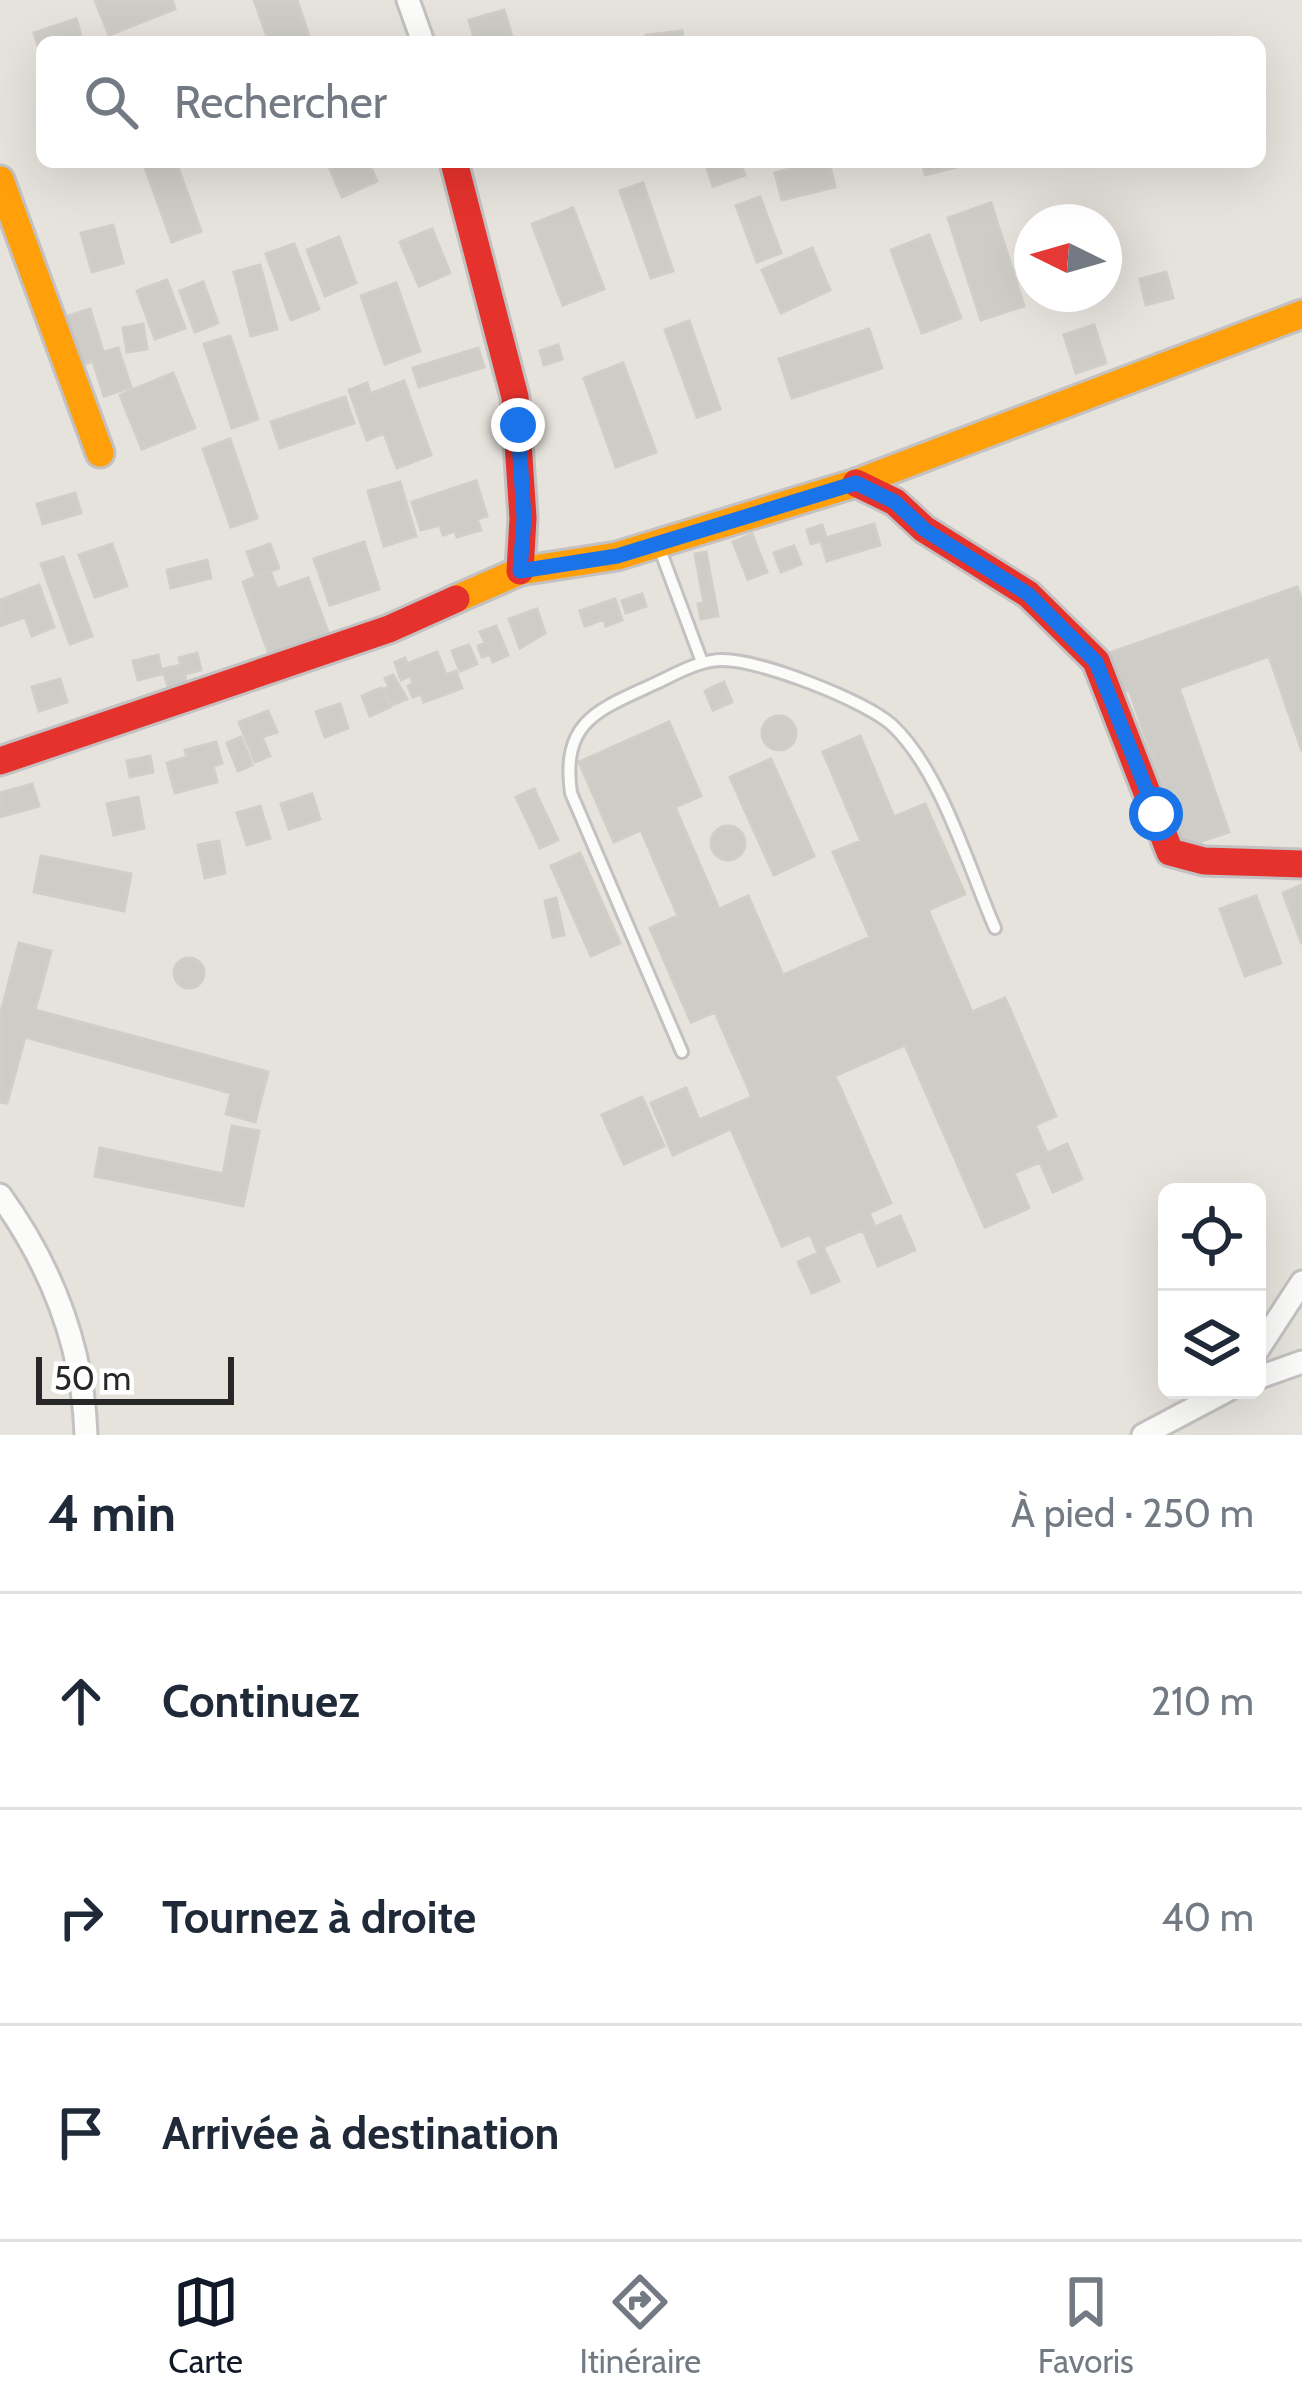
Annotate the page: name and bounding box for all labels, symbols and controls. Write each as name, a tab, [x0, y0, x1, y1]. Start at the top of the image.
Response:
search box	[36, 36, 1266, 168]
icon: search	[78, 69, 144, 135]
text: Rechercher	[174, 75, 387, 129]
north arrow	[1014, 204, 1122, 312]
route end	[491, 398, 545, 452]
route start	[1129, 787, 1183, 841]
map controls	[1158, 1183, 1266, 1399]
button: locate	[1158, 1183, 1266, 1291]
button: layers	[1158, 1291, 1266, 1399]
scale bar	[36, 1351, 234, 1404]
text: 50 m	[54, 1358, 131, 1398]
text: 4 min	[48, 1482, 176, 1544]
text: À pied · 250 m	[1011, 1489, 1254, 1537]
icon: ahead	[48, 1668, 114, 1734]
text: Continuez	[162, 1674, 359, 1728]
text: 210 m	[1151, 1677, 1254, 1725]
icon: right	[48, 1884, 114, 1950]
text: Tournez à droite	[162, 1890, 476, 1944]
text: 40 m	[1161, 1893, 1254, 1941]
icon: arrive	[48, 2100, 114, 2166]
text: Arrivée à destination	[162, 2106, 559, 2160]
tab: Carte	[168, 2269, 243, 2381]
tab: Itinéraire	[580, 2269, 701, 2381]
tab: Favoris	[1038, 2269, 1134, 2381]

